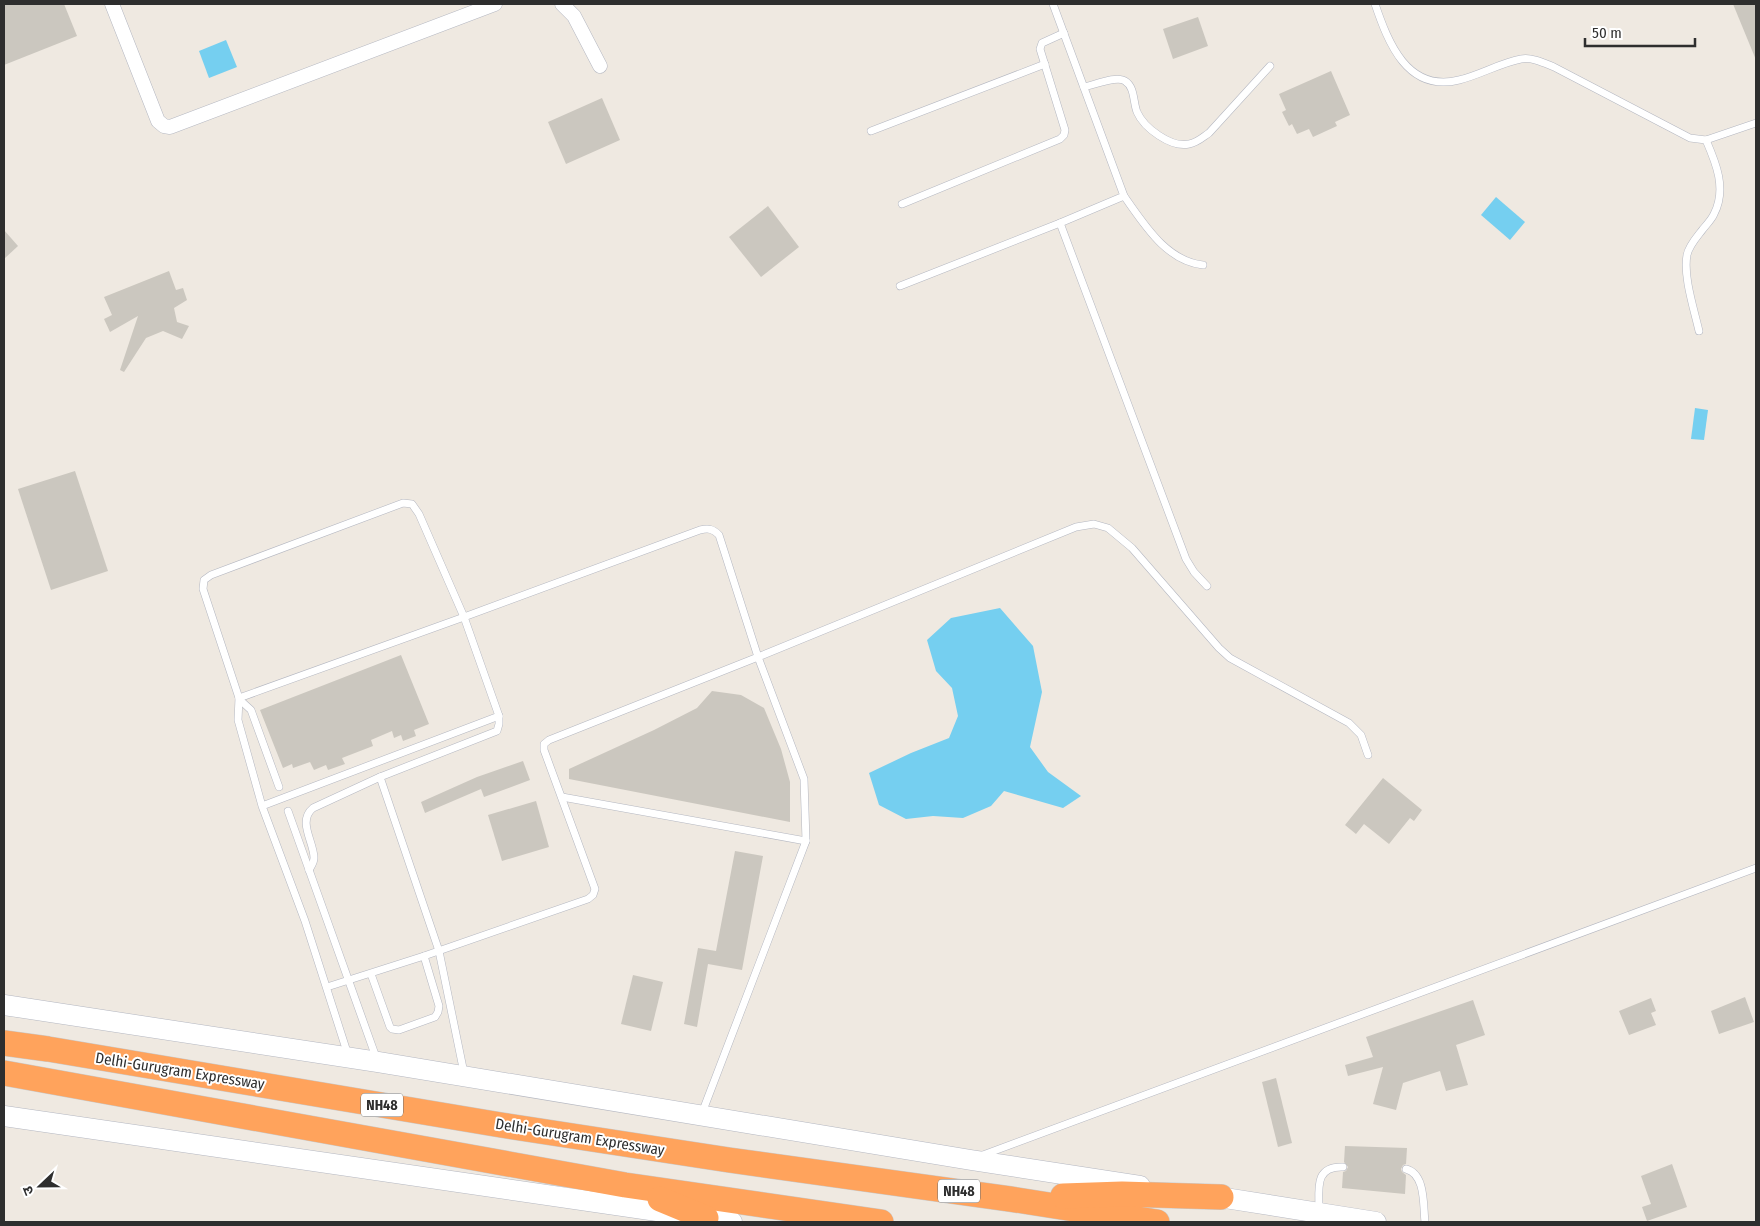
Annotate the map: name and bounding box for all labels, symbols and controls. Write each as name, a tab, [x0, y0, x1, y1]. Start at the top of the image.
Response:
scale bar	[1585, 15, 1695, 47]
text: 50 m	[1592, 24, 1622, 42]
street label: Delhi-Gurugram Expressway	[94, 1049, 266, 1093]
road number: NH48	[361, 1094, 403, 1116]
street label: Delhi-Gurugram Expressway	[494, 1115, 666, 1159]
north arrow	[15, 1161, 65, 1211]
road number: NH48	[938, 1180, 980, 1202]
text: उ	[19, 1183, 38, 1198]

